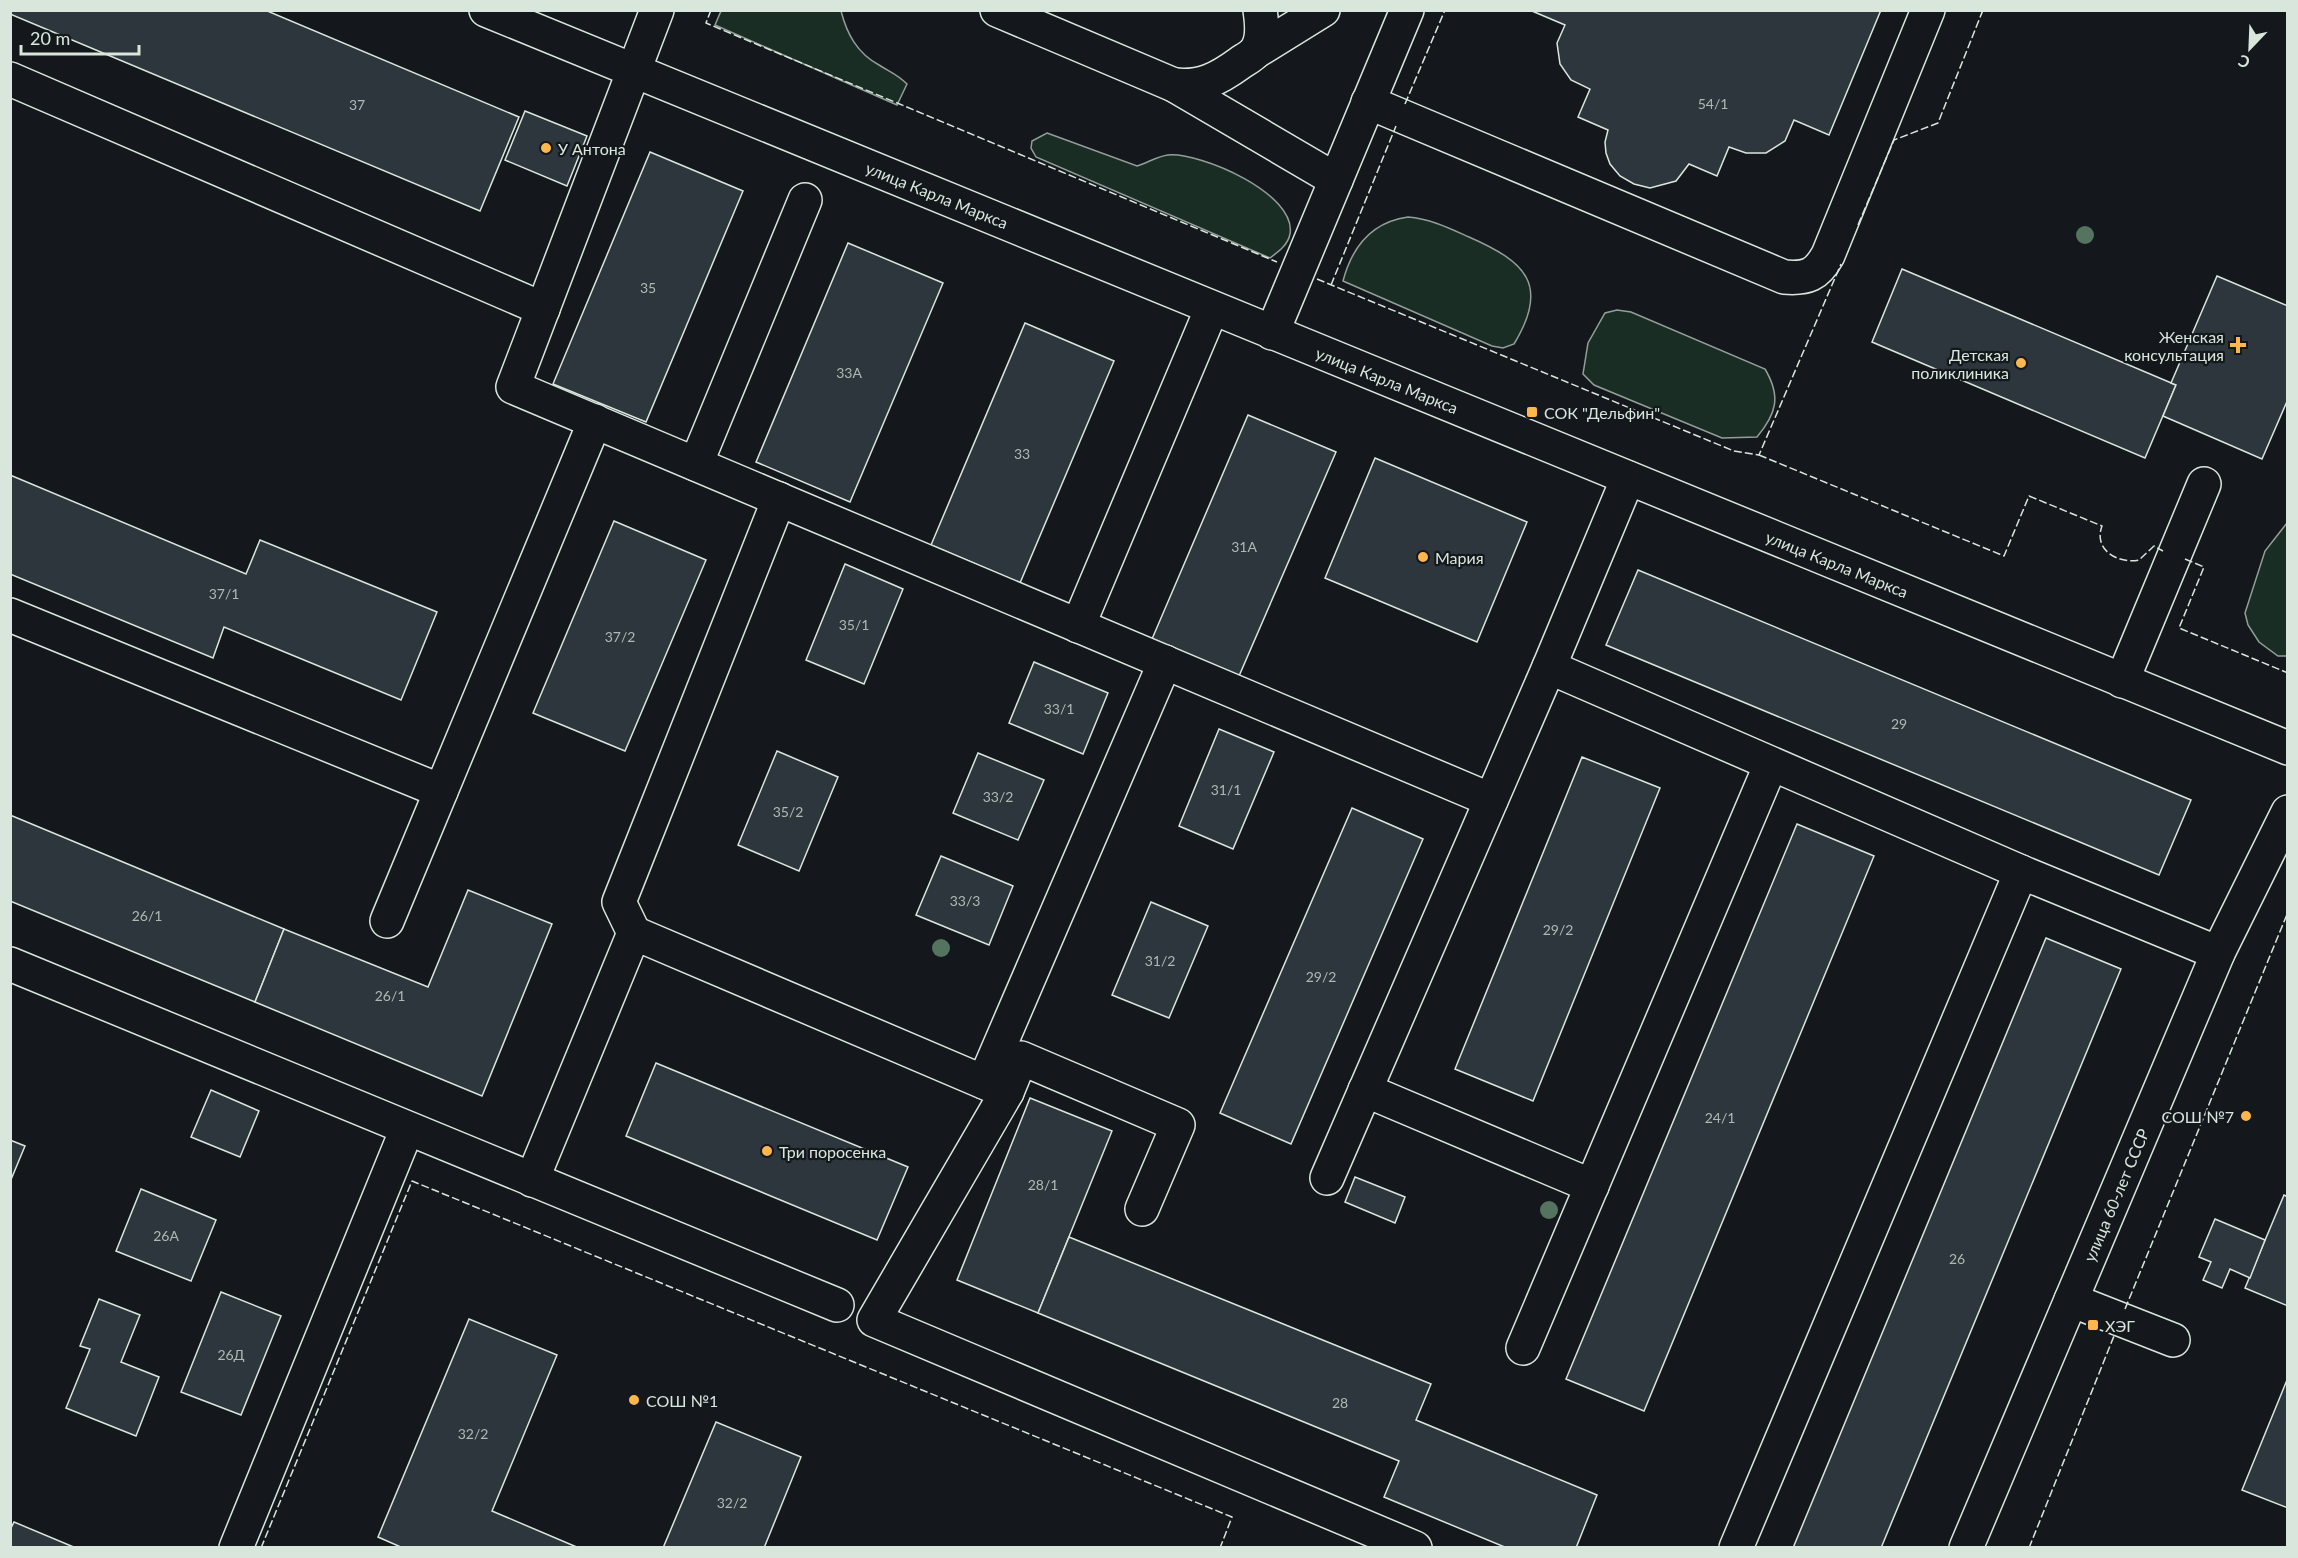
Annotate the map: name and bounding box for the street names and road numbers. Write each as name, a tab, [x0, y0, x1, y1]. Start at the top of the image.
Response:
street label: улица Карла Маркса	[863, 158, 1011, 232]
street label: улица Карла Маркса	[1313, 343, 1461, 417]
street label: улица Карла Маркса	[1763, 527, 1911, 601]
street label: улица 60-лет СССР	[2079, 1125, 2153, 1264]

